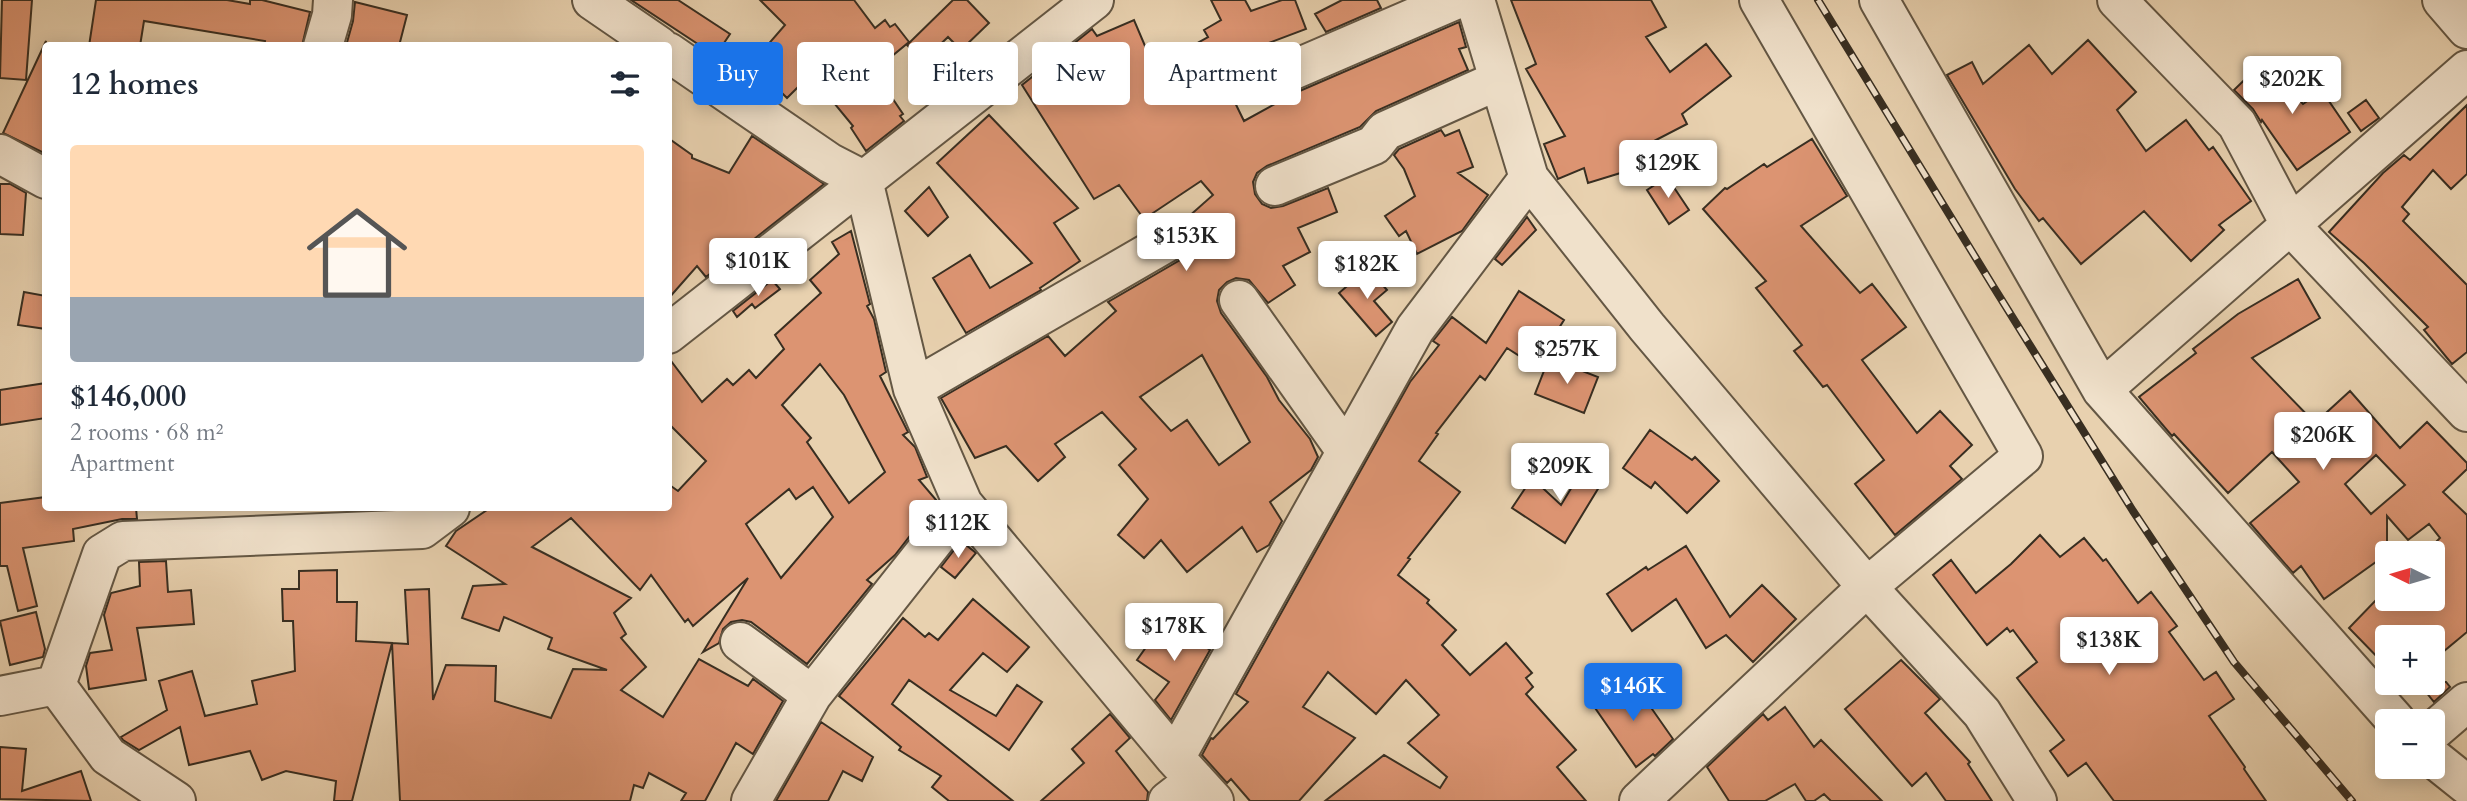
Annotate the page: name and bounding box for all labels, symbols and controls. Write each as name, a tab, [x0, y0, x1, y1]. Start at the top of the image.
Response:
chip: Buy	[693, 42, 783, 105]
chip: Rent	[797, 42, 894, 105]
chip: Filters	[908, 42, 1018, 105]
chip: New	[1032, 42, 1130, 105]
chip: Apartment	[1144, 42, 1301, 105]
pin: $202K	[2243, 57, 2341, 116]
text: $202K	[2259, 63, 2325, 94]
text: 12 homes	[70, 64, 199, 105]
icon: filters	[606, 65, 644, 103]
pin: $129K	[1619, 140, 1717, 200]
text: $129K	[1635, 147, 1701, 178]
icon: home	[294, 190, 420, 316]
pin: $153K	[1137, 214, 1235, 273]
text: $153K	[1153, 220, 1219, 251]
pin: $101K	[709, 238, 807, 298]
pin: $182K	[1318, 242, 1416, 301]
text: $101K	[725, 245, 791, 276]
text: $182K	[1334, 248, 1400, 279]
pin: $257K	[1518, 326, 1616, 386]
text: $257K	[1534, 333, 1600, 364]
text: $146,000	[70, 376, 186, 417]
pin: $206K	[2274, 412, 2372, 472]
text: 2 rooms · 68 m²	[70, 417, 223, 448]
text: $206K	[2290, 419, 2356, 450]
pin: $209K	[1511, 444, 1609, 503]
text: Apartment	[70, 448, 174, 479]
text: $209K	[1527, 450, 1593, 481]
pin: $112K	[909, 500, 1007, 560]
text: $112K	[925, 507, 991, 538]
north arrow	[2375, 541, 2445, 611]
map controls	[2375, 541, 2445, 779]
pin: $178K	[1125, 604, 1223, 663]
text: $178K	[1141, 610, 1207, 641]
pin: $138K	[2060, 618, 2158, 677]
text: $138K	[2076, 624, 2142, 655]
button: +	[2375, 625, 2445, 695]
pin: $146K	[1584, 664, 1682, 723]
text: $146K	[1600, 670, 1666, 701]
button: −	[2375, 709, 2445, 779]

